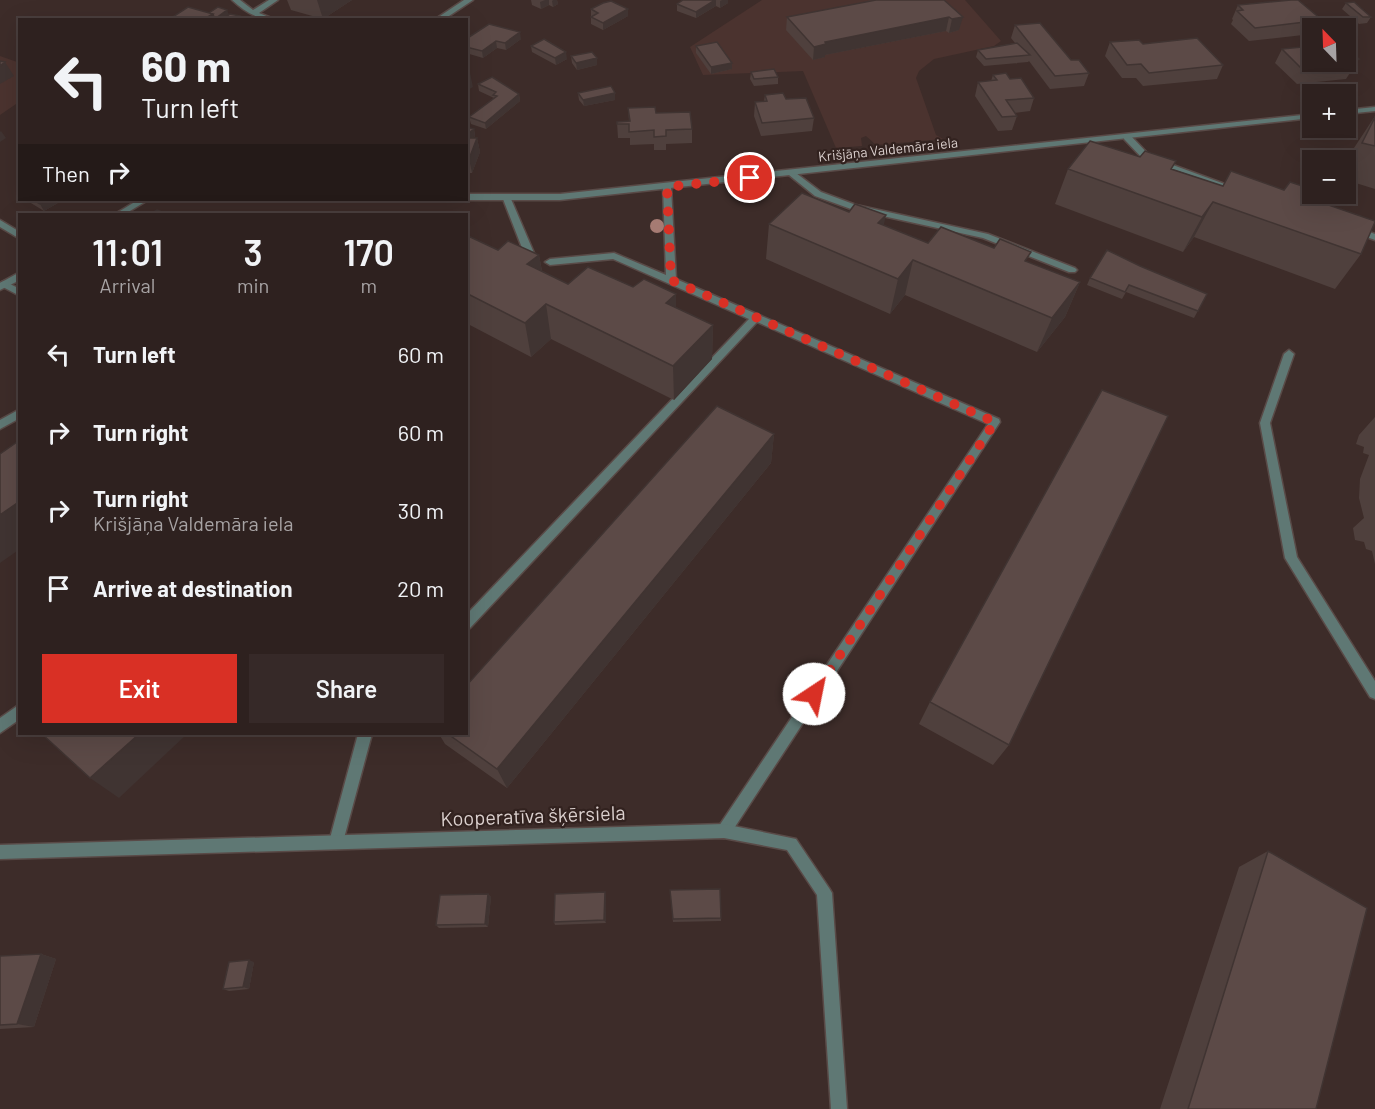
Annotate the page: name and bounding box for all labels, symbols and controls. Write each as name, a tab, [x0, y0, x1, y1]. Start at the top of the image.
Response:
north arrow	[1302, 18, 1356, 72]
map controls	[1302, 18, 1356, 204]
text: 60 m	[141, 40, 231, 90]
icon: left	[42, 42, 120, 120]
button: +	[1302, 84, 1356, 138]
text: Turn left	[141, 91, 239, 123]
street label: Krišjāņa Valdemāra iela	[817, 133, 959, 165]
button: −	[1302, 150, 1356, 204]
pin	[724, 152, 775, 203]
icon: right	[102, 156, 135, 189]
text: Then	[42, 160, 90, 186]
icon: arrive	[733, 161, 766, 194]
text: 11:01	[92, 230, 163, 273]
text: 3	[244, 230, 263, 273]
text: 170	[343, 230, 394, 273]
text: Arrival	[100, 273, 155, 297]
text: min	[237, 273, 269, 297]
text: m	[360, 273, 377, 297]
icon: left	[42, 338, 75, 371]
text: Turn left	[93, 341, 176, 367]
text: 60 m	[398, 341, 444, 367]
icon: right	[42, 416, 75, 449]
text: Turn right	[93, 419, 188, 445]
text: 60 m	[398, 419, 444, 445]
text: Turn right	[93, 485, 188, 511]
icon: right	[42, 494, 75, 527]
text: 30 m	[398, 497, 444, 523]
text: Krišjāņa Valdemāra iela	[93, 511, 293, 535]
icon: arrive	[42, 572, 75, 605]
text: Arrive at destination	[93, 575, 292, 601]
text: 20 m	[397, 575, 444, 601]
button: Exit	[42, 654, 237, 723]
button: Share	[249, 654, 444, 723]
position arrow	[782, 662, 846, 726]
street label: Kooperatīva šķērsiela	[440, 800, 626, 830]

